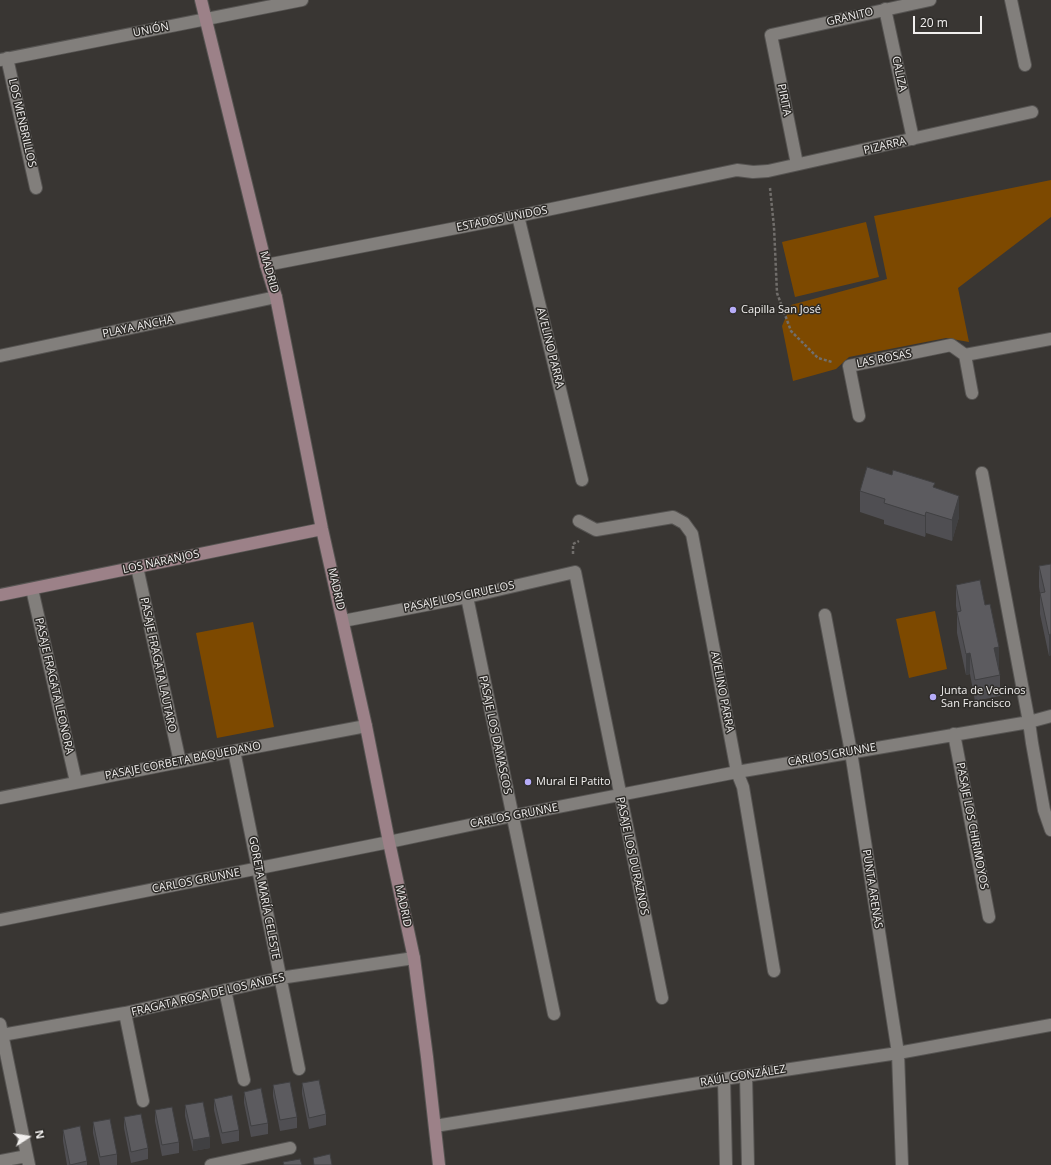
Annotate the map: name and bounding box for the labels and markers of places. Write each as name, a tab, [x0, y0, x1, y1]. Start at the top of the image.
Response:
place label: Capilla San José	[741, 303, 821, 317]
marker: Capilla San José	[728, 305, 738, 315]
place label: Junta de Vecinos San Francisco	[941, 684, 1025, 710]
marker: Junta de Vecinos San Francisco	[928, 692, 938, 702]
place label: Mural El Patito	[536, 775, 611, 789]
marker: Mural El Patito	[523, 777, 533, 787]

